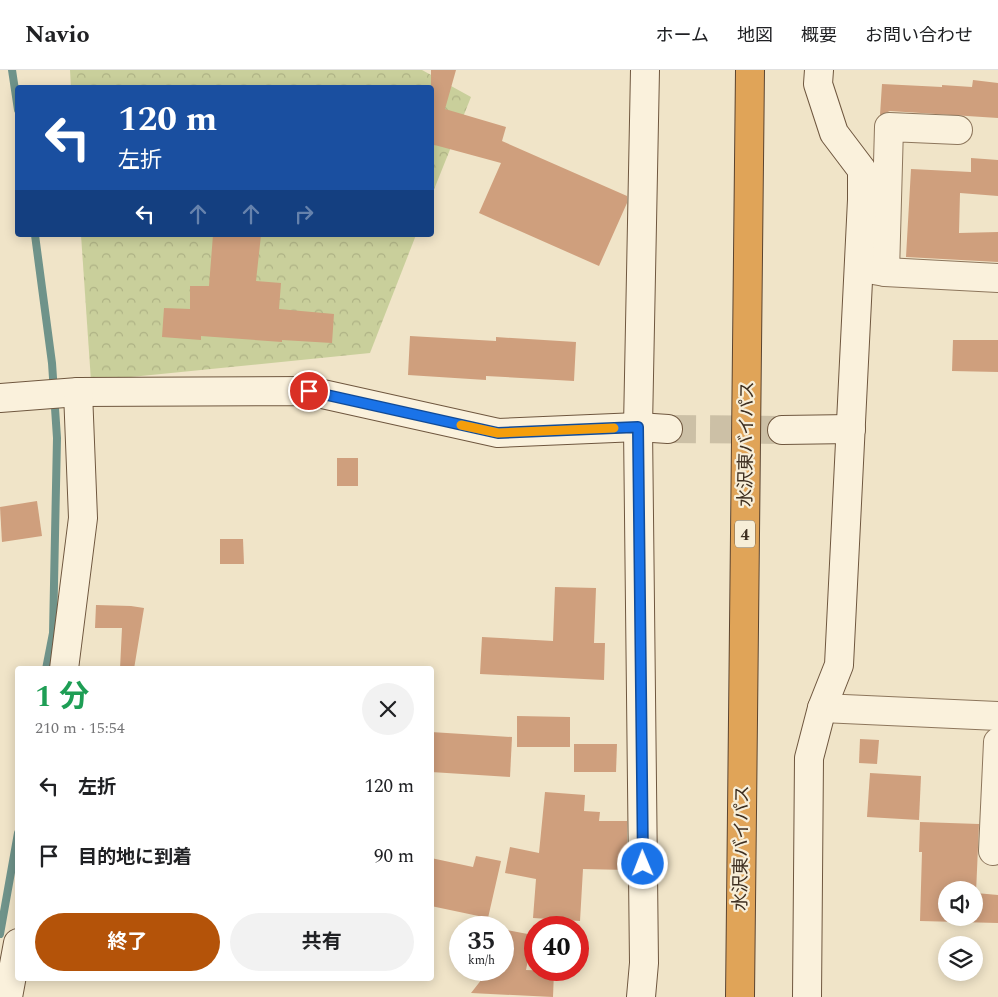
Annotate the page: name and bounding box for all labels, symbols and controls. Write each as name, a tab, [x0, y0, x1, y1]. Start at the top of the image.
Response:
text: Navio	[25, 17, 90, 53]
text: ホーム	[656, 22, 709, 49]
text: 地図	[737, 22, 773, 49]
text: 概要	[801, 22, 837, 49]
text: お問い合わせ	[865, 22, 973, 49]
text: 120 m	[118, 93, 217, 146]
icon: left	[35, 105, 100, 170]
text: 左折	[118, 144, 162, 177]
icon: left	[131, 200, 159, 228]
icon: ahead	[184, 200, 212, 228]
icon: ahead	[237, 200, 265, 228]
icon: right	[290, 200, 318, 228]
pin	[288, 370, 330, 412]
icon: arrive	[295, 377, 323, 405]
street label: 水沢東バイパス	[732, 381, 761, 507]
road number: 4	[735, 520, 755, 548]
text: 1 分	[35, 674, 89, 720]
button: close	[362, 683, 414, 735]
text: 210 m · 15:54	[35, 716, 125, 740]
icon: left	[35, 772, 63, 800]
text: 120 m	[364, 772, 414, 801]
text: 左折	[78, 773, 116, 802]
street label: 水沢東バイパス	[727, 785, 756, 911]
position arrow	[616, 837, 668, 889]
icon: arrive	[35, 842, 63, 870]
text: 90 m	[374, 842, 414, 871]
text: 目的地に到着	[78, 843, 192, 872]
map controls	[938, 881, 983, 981]
button: sound	[938, 881, 983, 926]
button: 終了	[35, 913, 220, 971]
button: 共有	[230, 913, 414, 971]
speed limit sign: 40	[524, 916, 589, 981]
text: 35	[467, 923, 496, 961]
button: layers	[938, 936, 983, 981]
text: km/h	[468, 951, 495, 970]

